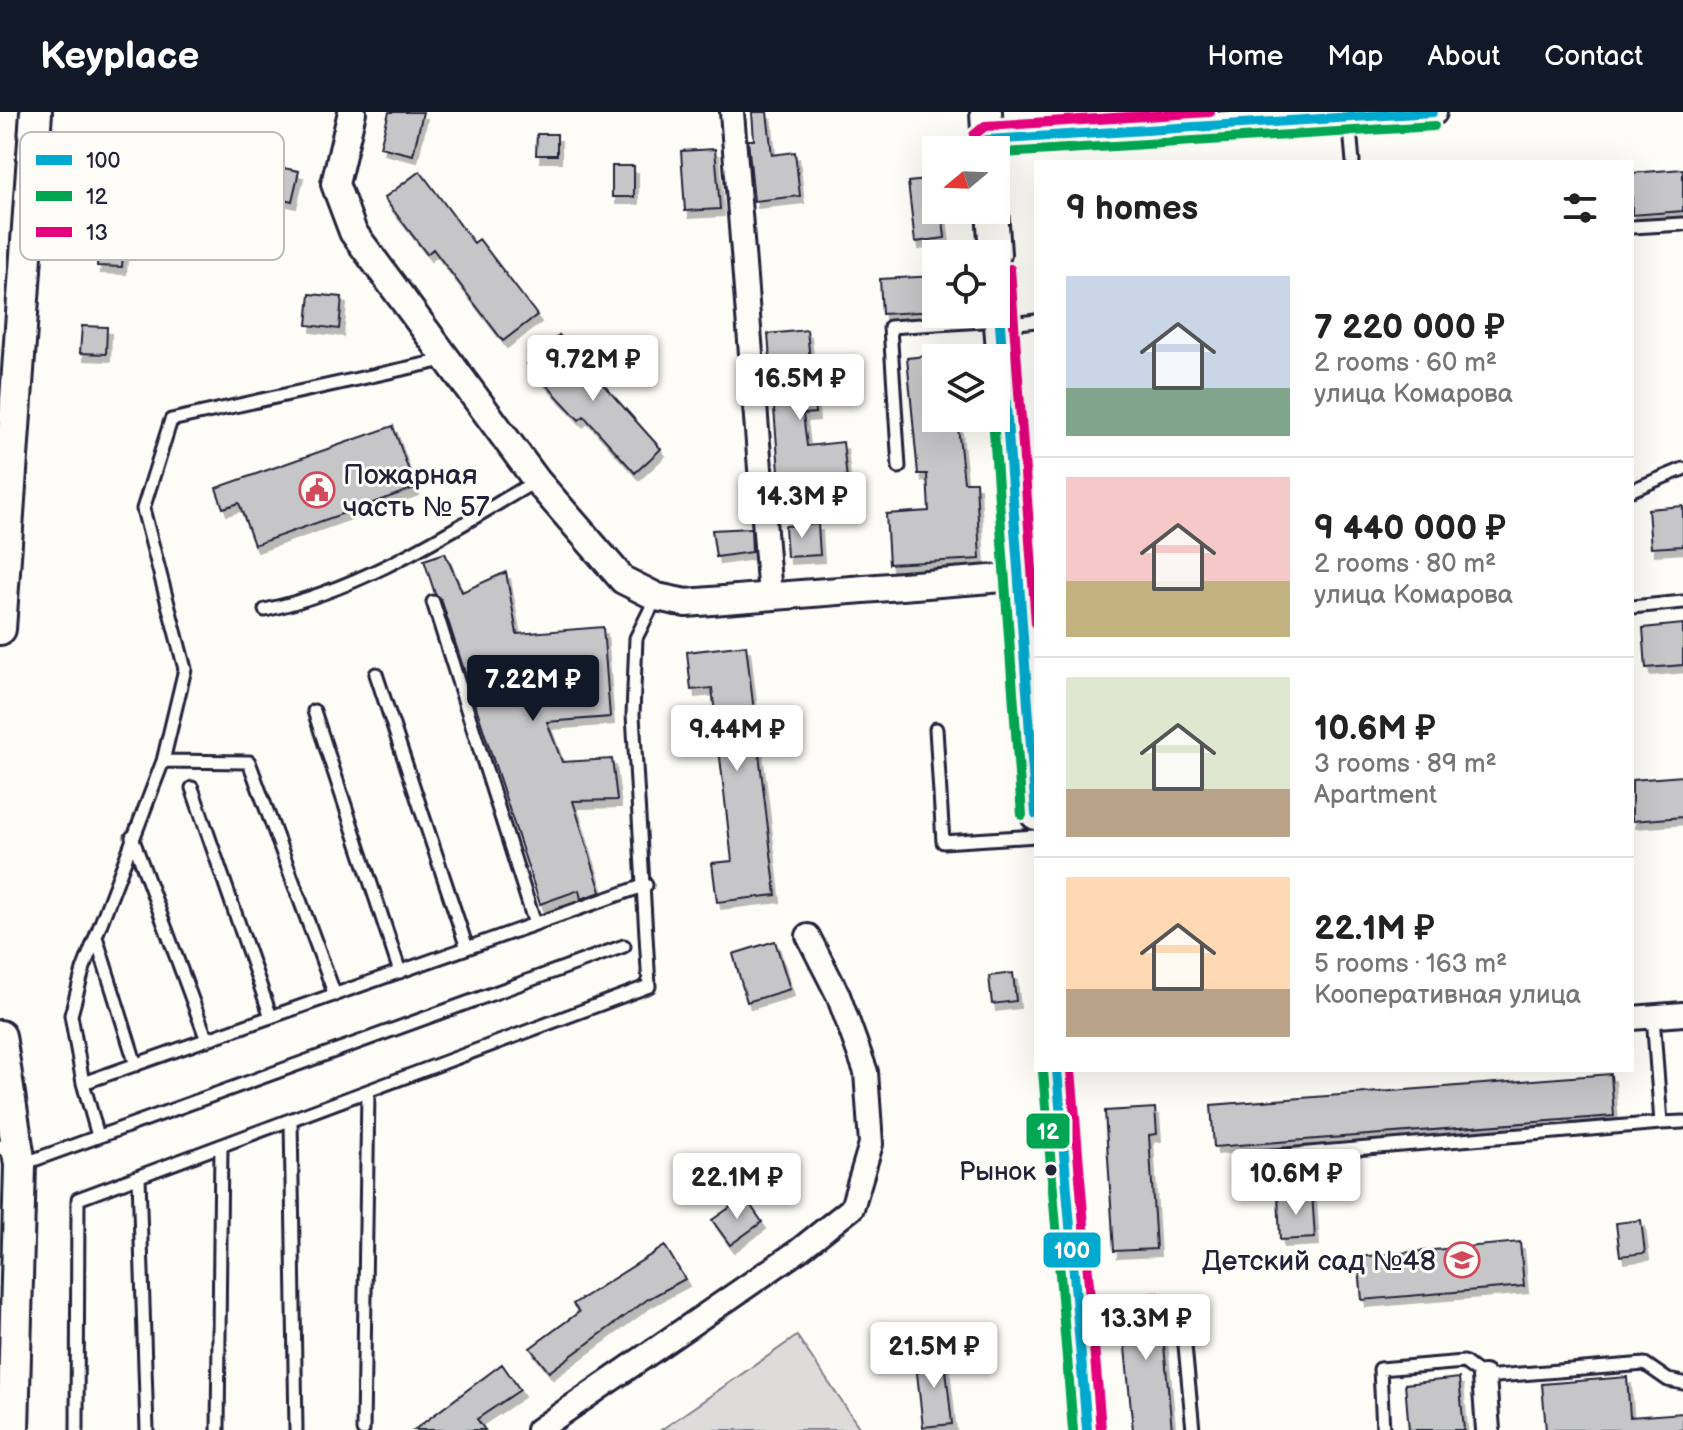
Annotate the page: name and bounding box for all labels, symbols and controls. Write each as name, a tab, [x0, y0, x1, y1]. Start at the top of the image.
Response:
text: Keyplace	[40, 34, 199, 79]
text: Home	[1207, 40, 1283, 73]
text: Map	[1327, 40, 1384, 73]
text: About	[1428, 40, 1500, 73]
text: Contact	[1544, 40, 1643, 73]
legend	[20, 132, 284, 260]
north arrow	[922, 136, 1010, 224]
map controls	[922, 136, 1010, 432]
text: 100	[86, 148, 120, 175]
text: 12	[86, 184, 108, 211]
icon: filters	[1558, 186, 1602, 230]
text: 9 homes	[1066, 188, 1198, 229]
text: 13	[86, 220, 108, 247]
button: locate	[922, 240, 1010, 328]
text: 7 220 000 ₽	[1314, 307, 1505, 348]
icon: home	[1130, 308, 1226, 404]
pin: 9.72M ₽	[519, 335, 667, 403]
button: layers	[922, 344, 1010, 432]
text: 9.72M ₽	[545, 345, 641, 376]
text: 2 rooms · 60 m²	[1314, 348, 1497, 379]
pin: 16.5M ₽	[726, 354, 874, 422]
text: 16.5M ₽	[754, 364, 846, 395]
text: улица Комарова	[1314, 379, 1513, 410]
place label: Пожарная часть № 57	[343, 459, 490, 524]
public building icon: Пожарная часть № 57	[298, 471, 336, 509]
pin: 14.3M ₽	[728, 472, 876, 540]
text: 14.3M ₽	[756, 482, 848, 513]
text: 9 440 000 ₽	[1314, 508, 1506, 549]
icon: home	[1130, 509, 1226, 605]
text: 2 rooms · 80 m²	[1314, 549, 1496, 580]
text: улица Комарова	[1314, 580, 1513, 611]
pin: 7.22M ₽	[459, 655, 607, 723]
text: 7.22M ₽	[485, 665, 581, 696]
pin: 9.44M ₽	[663, 705, 811, 773]
text: 10.6M ₽	[1314, 708, 1436, 749]
icon: home	[1130, 709, 1226, 805]
text: 9.44M ₽	[689, 715, 785, 746]
text: 3 rooms · 89 m²	[1314, 749, 1497, 780]
text: Apartment	[1314, 780, 1437, 811]
text: 22.1M ₽	[1314, 908, 1435, 949]
icon: home	[1130, 909, 1226, 1005]
text: 5 rooms · 163 m²	[1314, 949, 1507, 980]
text: Кооперативная улица	[1314, 980, 1581, 1011]
line badge: 12	[1025, 1112, 1071, 1150]
text: 12	[1037, 1119, 1059, 1146]
pin: 10.6M ₽	[1222, 1149, 1370, 1217]
pin: 22.1M ₽	[663, 1153, 811, 1221]
place label: Рынок	[959, 1157, 1036, 1188]
text: 10.6M ₽	[1249, 1159, 1343, 1190]
marker: Рынок	[1043, 1162, 1059, 1178]
text: 22.1M ₽	[691, 1163, 783, 1194]
line badge: 100	[1042, 1231, 1102, 1269]
text: 100	[1054, 1238, 1090, 1265]
school or university icon: Детский сад №48	[1443, 1241, 1481, 1279]
place label: Детский сад №48	[1202, 1245, 1436, 1278]
pin: 13.3M ₽	[1072, 1294, 1220, 1362]
text: 13.3M ₽	[1100, 1304, 1192, 1335]
pin: 21.5M ₽	[860, 1322, 1008, 1390]
text: 21.5M ₽	[888, 1332, 980, 1363]

